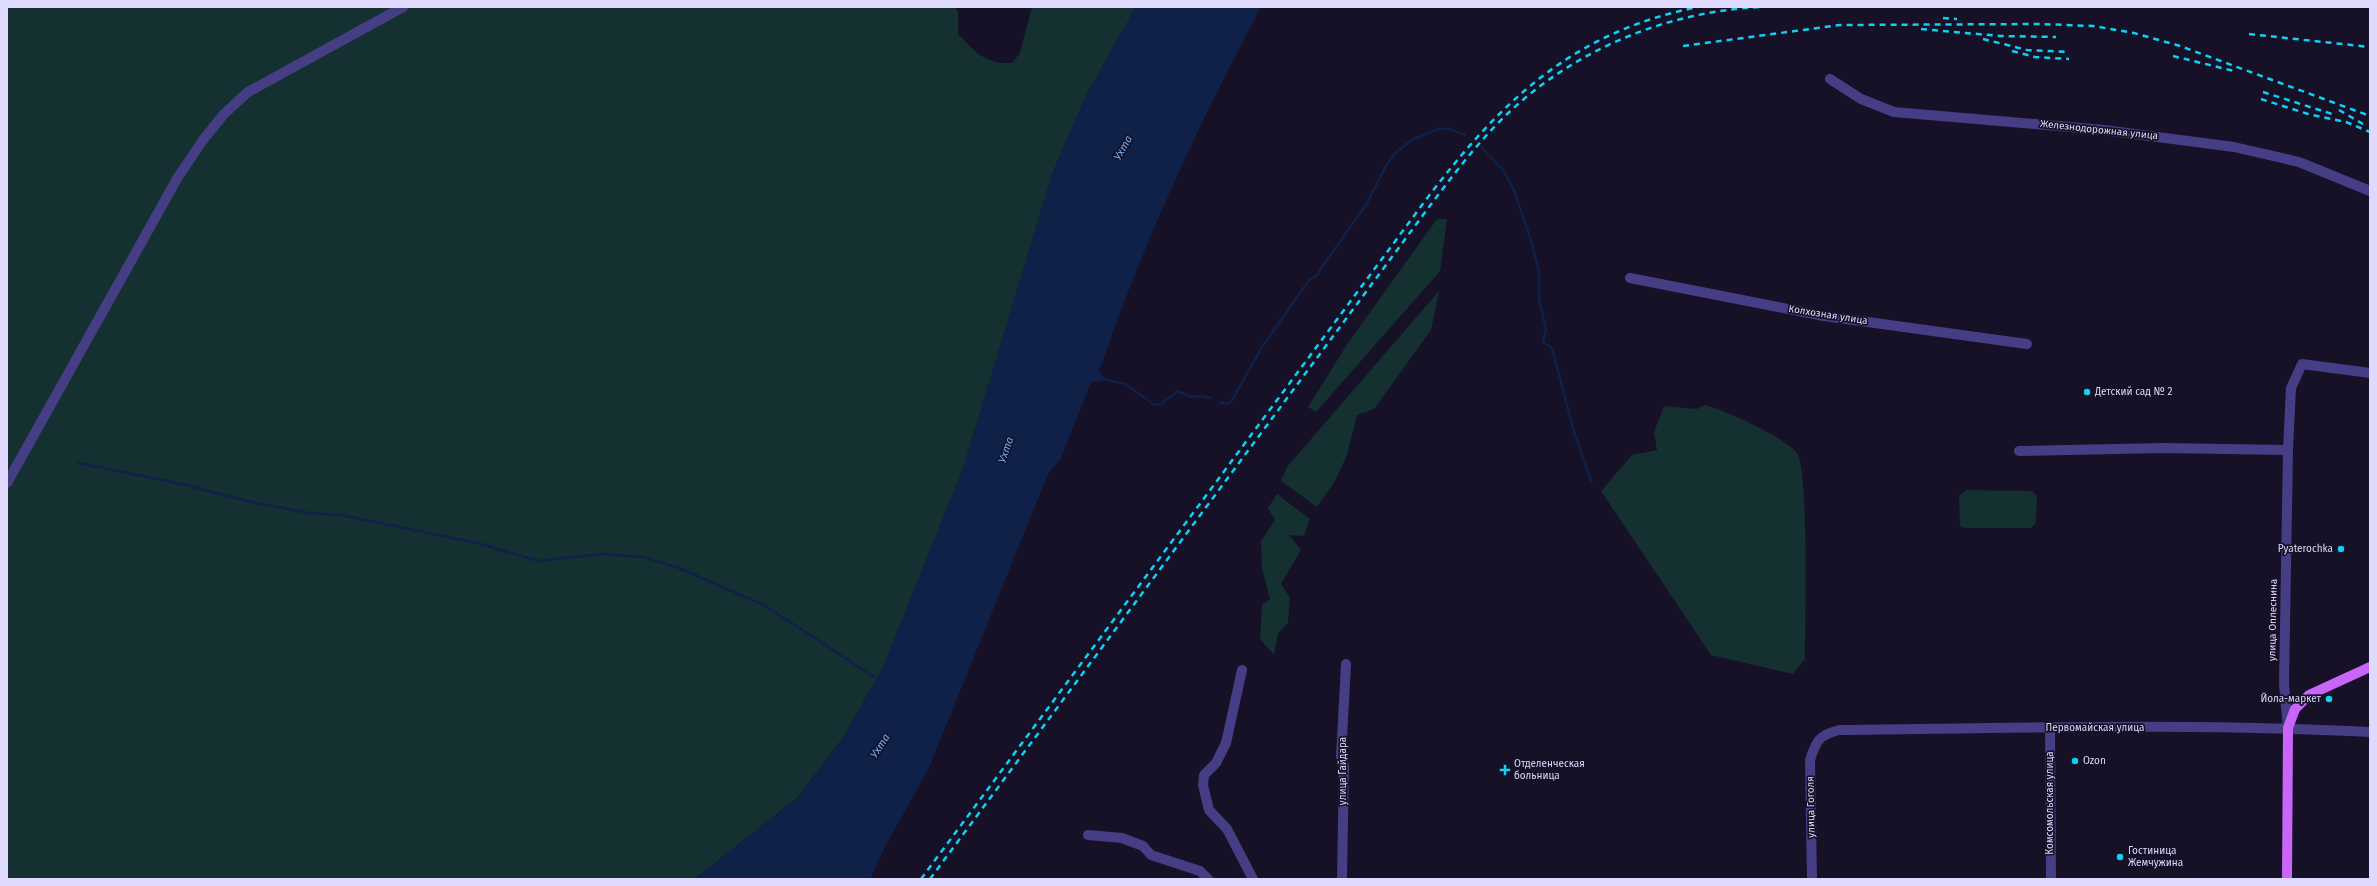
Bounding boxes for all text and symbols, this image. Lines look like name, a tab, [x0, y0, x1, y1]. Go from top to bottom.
street label: Железнодорожная улица	[2039, 118, 2159, 142]
water label: Ухта	[1111, 133, 1135, 163]
street label: Колхозная улица	[1788, 303, 1868, 327]
place label: Детский сад № 2	[2094, 386, 2172, 398]
marker: Детский сад № 2	[2082, 387, 2092, 397]
water label: Ухта	[996, 435, 1016, 465]
place label: Pyaterochka	[2278, 543, 2333, 555]
marker: Pyaterochka	[2336, 544, 2346, 554]
street label: улица Оплеснина	[2266, 579, 2280, 661]
place label: Йола-маркет	[2260, 692, 2321, 705]
marker: Йола-маркет	[2324, 694, 2334, 704]
street label: Первомайская улица	[2045, 722, 2145, 734]
water label: Ухта	[867, 731, 893, 761]
street label: улица Гайдара	[1337, 737, 1349, 805]
street label: Комсомольская улица	[2044, 751, 2056, 855]
place label: Ozon	[2083, 755, 2106, 767]
marker: Ozon	[2070, 756, 2080, 766]
place label: Отделенческая больница	[1514, 758, 1585, 782]
marker: Отделенческая больница	[1499, 764, 1511, 776]
street label: улица Гоголя	[1804, 776, 1818, 838]
place label: Гостиница Жемчужина	[2128, 845, 2183, 869]
marker: Гостиница Жемчужина	[2115, 852, 2125, 862]

